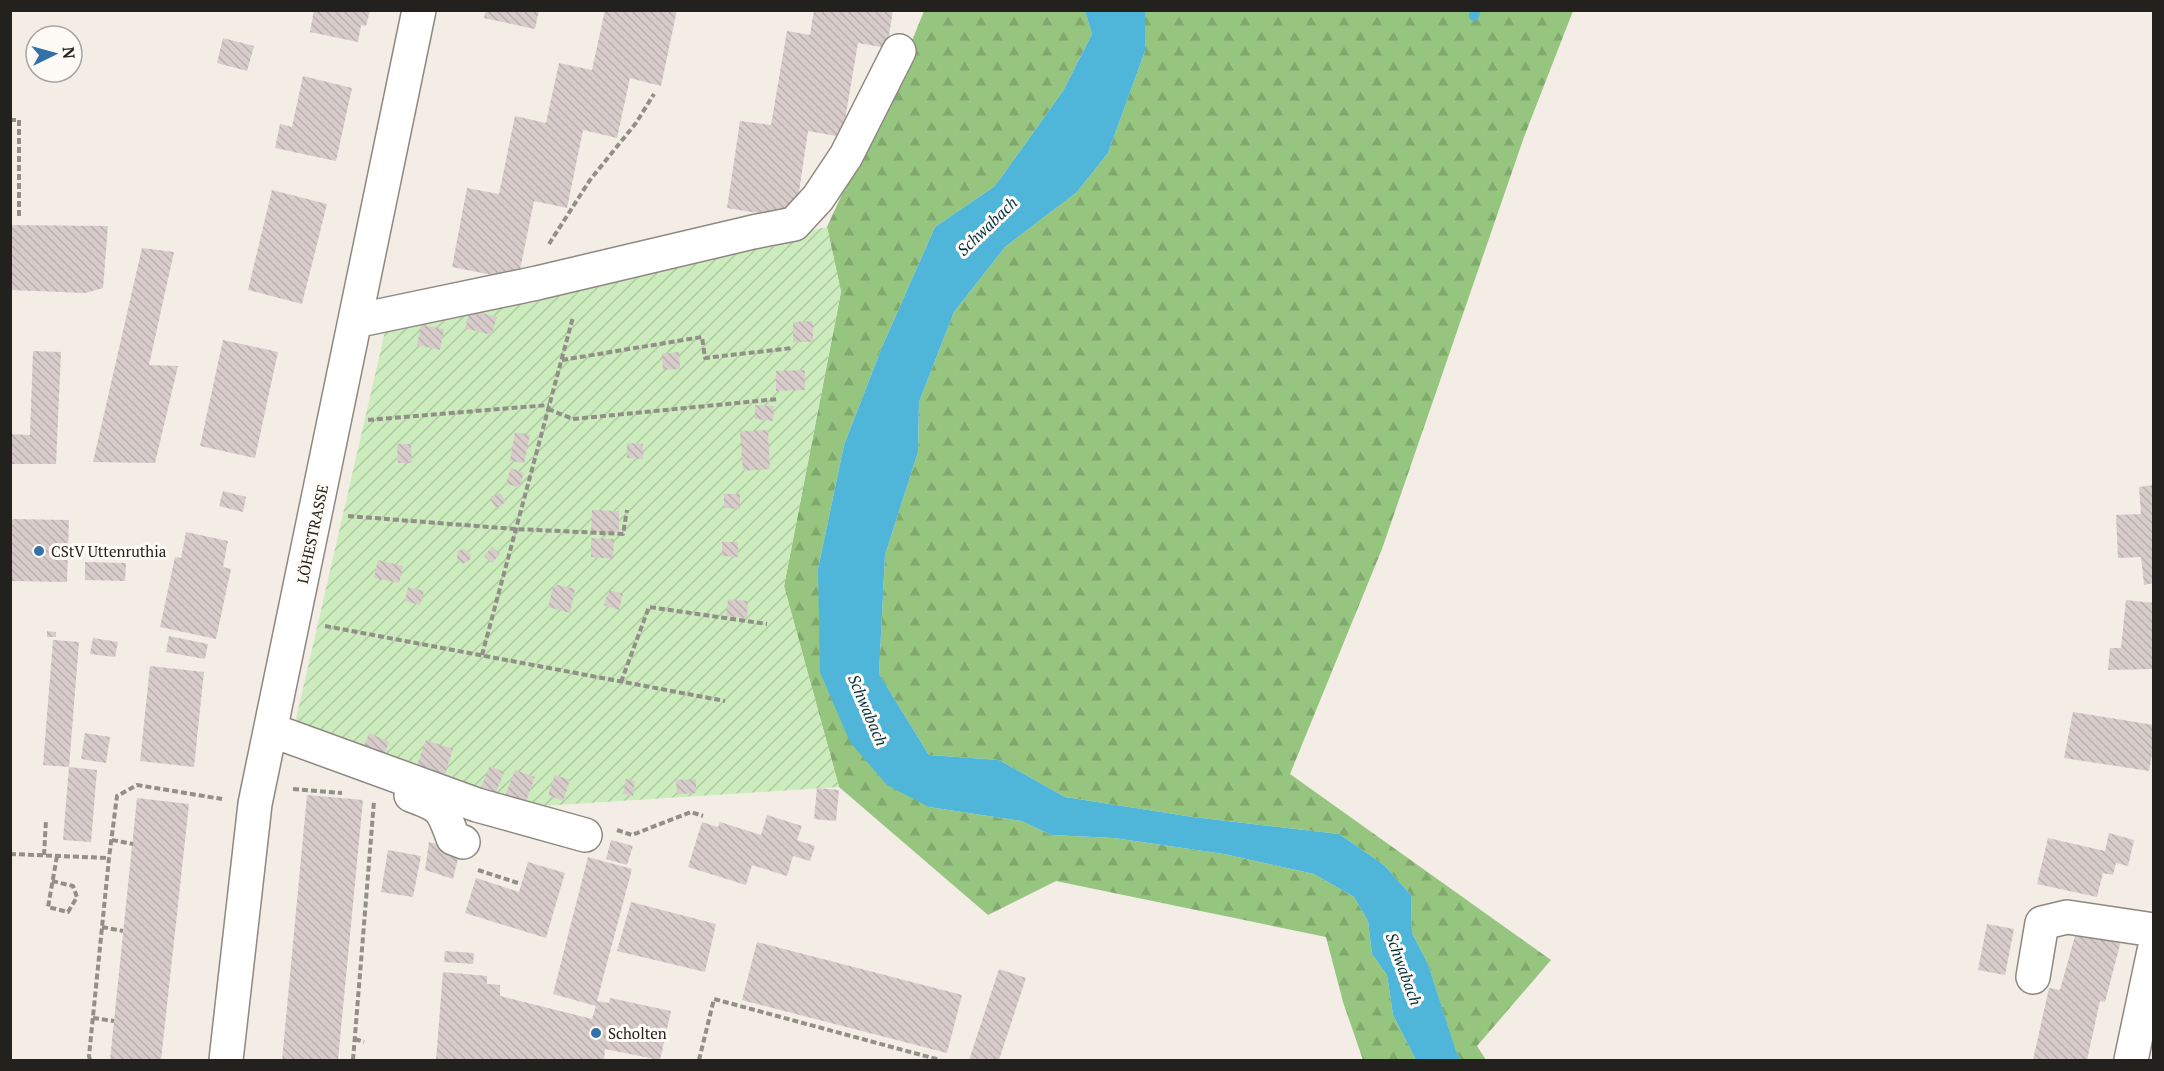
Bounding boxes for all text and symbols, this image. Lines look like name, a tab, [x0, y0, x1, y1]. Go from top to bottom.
north arrow	[24, 24, 84, 84]
text: N	[57, 46, 80, 60]
water label: Schwabach	[952, 192, 1022, 260]
street label: LÖHESTRASSE	[292, 483, 332, 585]
place label: CStV Uttenruthia	[51, 541, 167, 561]
marker: CStV Uttenruthia	[32, 544, 46, 558]
water label: Schwabach	[843, 671, 893, 749]
water label: Schwabach	[1381, 930, 1427, 1008]
place label: Scholten	[608, 1023, 667, 1043]
marker: Scholten	[589, 1026, 603, 1040]

